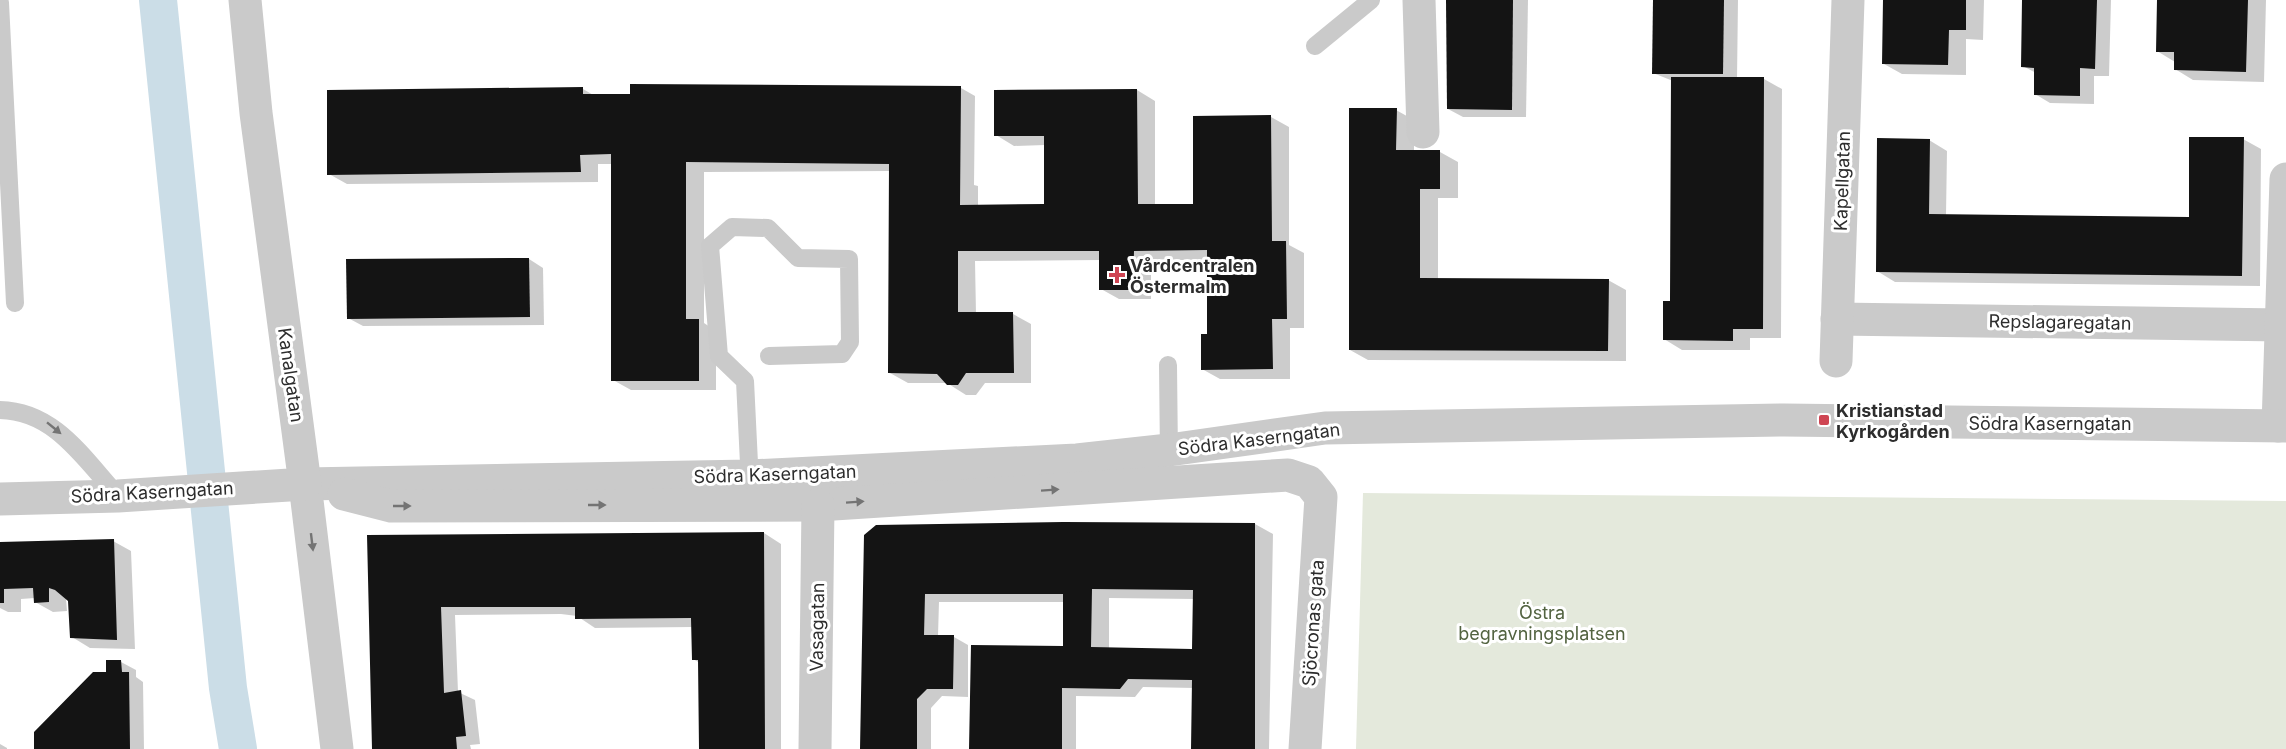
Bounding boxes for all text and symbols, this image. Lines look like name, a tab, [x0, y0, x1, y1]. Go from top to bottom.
street label: Kapellgatan	[1830, 131, 1854, 231]
place label: Vårdcentralen Östermalm	[1130, 255, 1255, 297]
marker: Vårdcentralen Östermalm	[1108, 266, 1126, 284]
street label: Repslagaregatan	[1988, 310, 2132, 334]
street label: Kanalgatan	[274, 326, 308, 424]
place label: Kristianstad Kyrkogården	[1836, 400, 1950, 442]
marker: Kristianstad Kyrkogården	[1817, 413, 1831, 427]
street label: Södra Kaserngatan	[1968, 413, 2132, 434]
street label: Södra Kaserngatan	[1177, 419, 1341, 459]
one-way arrow	[46, 422, 62, 435]
street label: Södra Kaserngatan	[693, 461, 857, 487]
street label: Södra Kaserngatan	[70, 477, 234, 507]
one-way arrow	[1040, 485, 1059, 495]
one-way arrow	[846, 498, 865, 507]
one-way arrow	[588, 500, 607, 510]
one-way arrow	[393, 501, 412, 511]
one-way arrow	[307, 532, 316, 551]
street label: Sjöcronas gata	[1298, 559, 1328, 687]
street label: Vasagatan	[806, 582, 828, 672]
park label: Östra begravningsplatsen	[1458, 601, 1626, 644]

